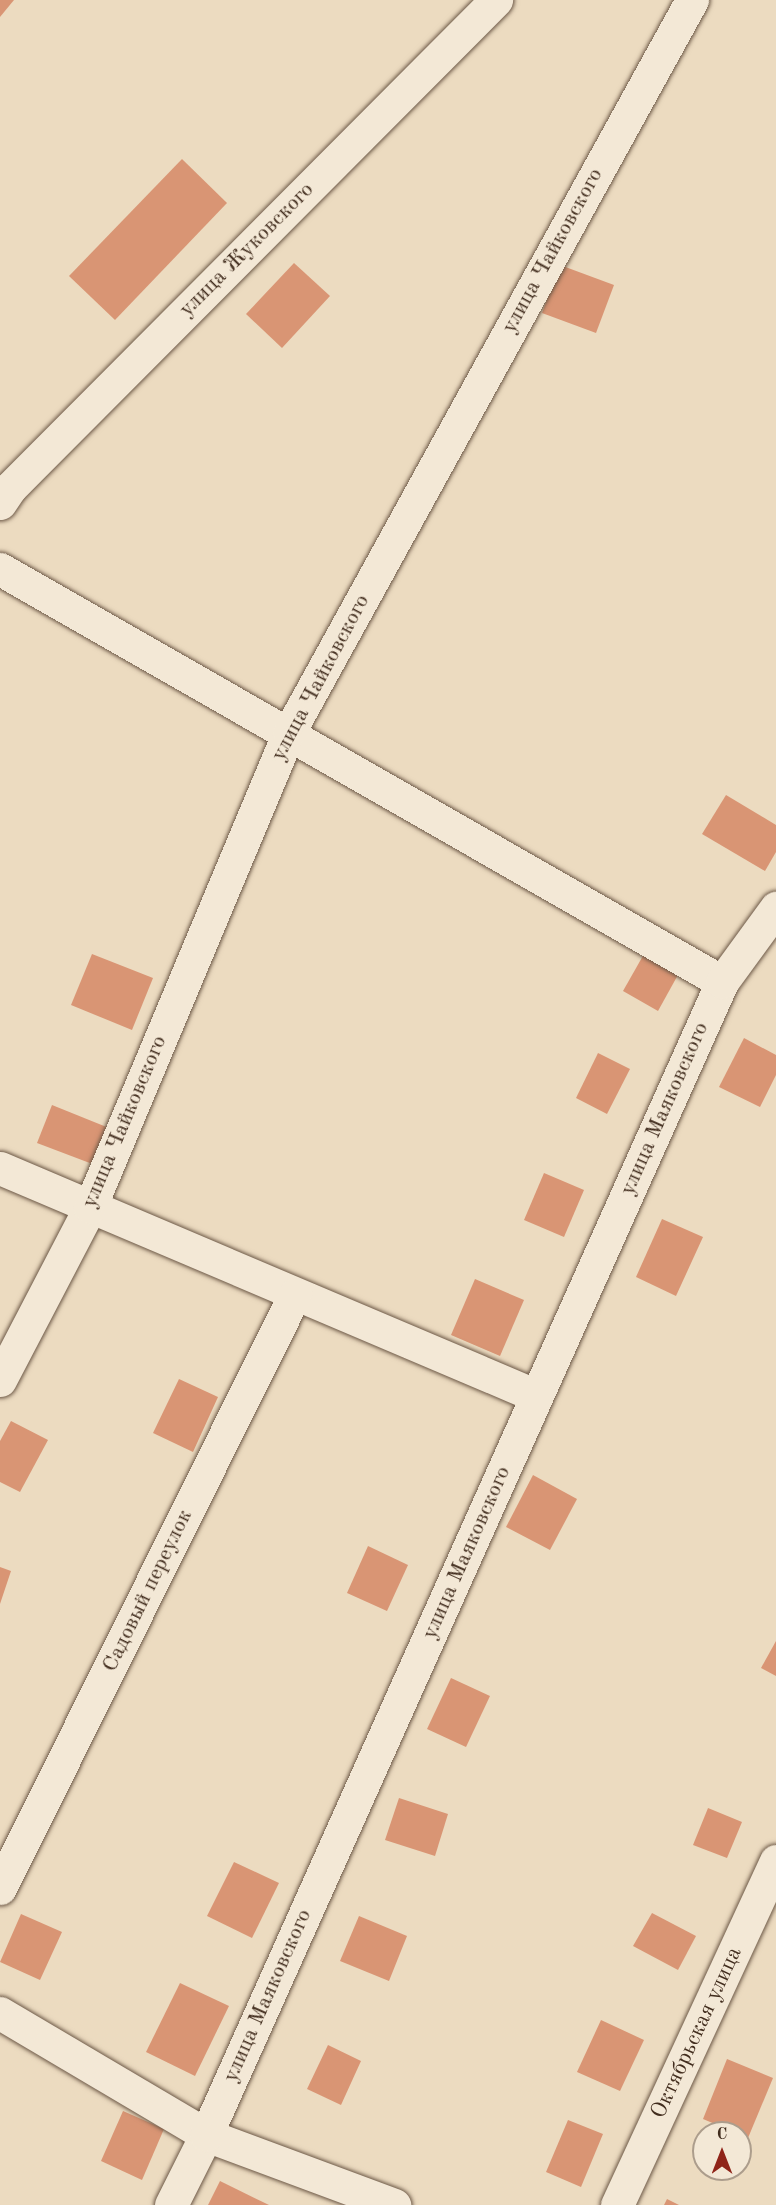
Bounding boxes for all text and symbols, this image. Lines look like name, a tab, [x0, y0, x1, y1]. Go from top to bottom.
street label: улица Чайковского	[497, 164, 609, 338]
street label: улица Жуковского	[174, 177, 320, 323]
street label: улица Чайковского	[266, 590, 376, 766]
street label: улица Маяковского	[615, 1018, 715, 1200]
street label: улица Чайковского	[77, 1032, 173, 1212]
street label: улица Маяковского	[417, 1462, 517, 1644]
street label: Садовый переулок	[97, 1505, 199, 1677]
street label: улица Маяковского	[218, 1905, 318, 2087]
street label: Октябрьская улица	[646, 1943, 748, 2123]
north arrow	[692, 2121, 752, 2181]
text: С	[717, 2127, 727, 2143]

